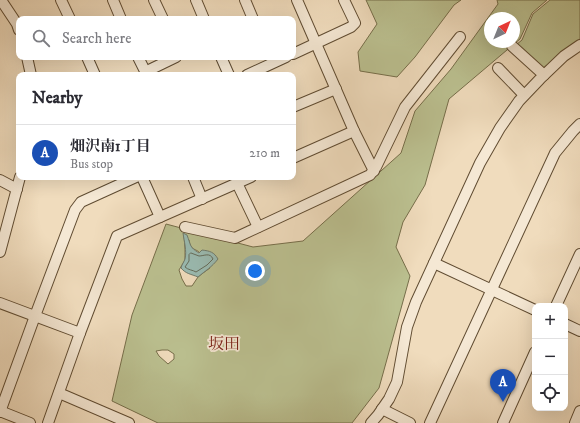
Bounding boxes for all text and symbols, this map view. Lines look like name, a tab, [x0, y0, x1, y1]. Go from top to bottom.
north arrow	[484, 12, 520, 48]
search box	[16, 16, 296, 60]
icon: search	[30, 27, 52, 49]
text: Search here	[62, 29, 131, 48]
text: Nearby	[32, 87, 82, 109]
text: 畑沢南1丁目	[70, 137, 151, 156]
text: A	[41, 145, 49, 161]
text: 210 m	[249, 145, 280, 161]
text: Bus stop	[70, 156, 113, 172]
your location	[245, 261, 265, 281]
map controls	[532, 303, 568, 411]
button: +	[532, 303, 568, 339]
district label: 坂田	[208, 334, 240, 354]
button: −	[532, 339, 568, 375]
pin: A	[490, 369, 516, 402]
button: locate	[532, 375, 568, 411]

